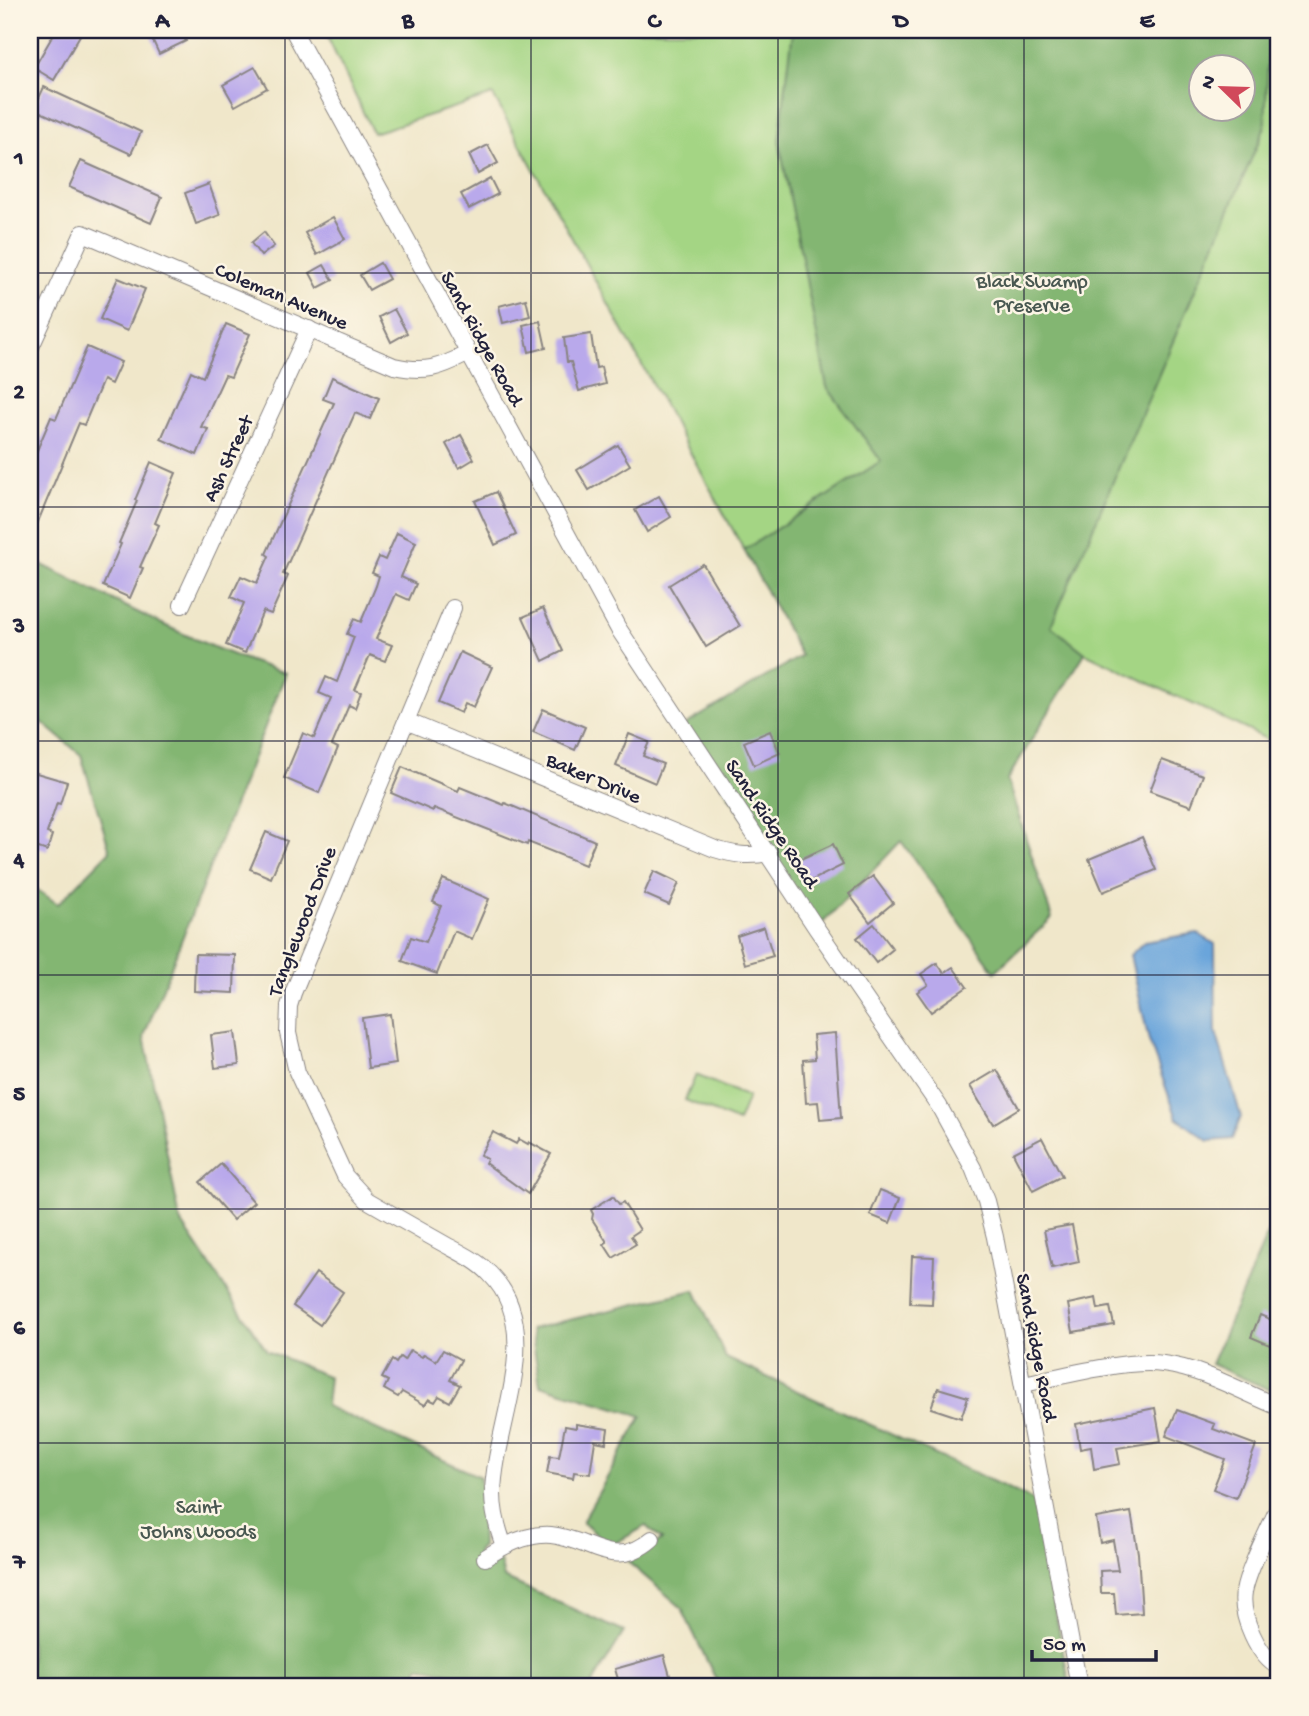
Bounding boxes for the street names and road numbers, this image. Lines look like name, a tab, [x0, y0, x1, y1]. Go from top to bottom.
street label: Coleman Avenue	[210, 259, 352, 338]
street label: Sand Ridge Road	[433, 268, 528, 413]
street label: Ash Street	[199, 410, 262, 507]
street label: Baker Drive	[540, 749, 645, 812]
street label: Sand Ridge Road	[718, 756, 823, 896]
street label: Tanglewood Drive	[264, 843, 345, 1002]
street label: Sand Ridge Road	[1008, 1272, 1061, 1425]

